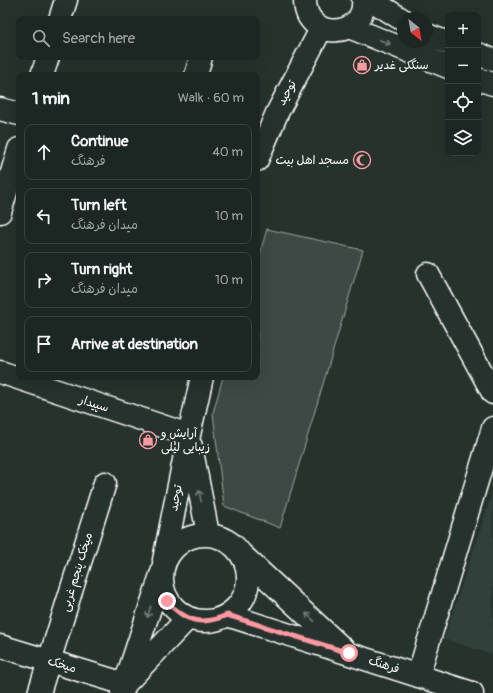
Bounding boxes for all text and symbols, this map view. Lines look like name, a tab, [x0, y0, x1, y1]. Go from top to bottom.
north arrow	[397, 12, 433, 48]
map controls	[445, 12, 481, 156]
button: +	[445, 12, 481, 48]
search box	[16, 16, 260, 60]
icon: search	[30, 27, 52, 49]
text: Search here	[62, 29, 135, 48]
one-way arrow	[378, 39, 390, 46]
button: −	[445, 48, 481, 84]
shop icon: سنگکی غدیر	[352, 55, 372, 75]
place label: سنگکی غدیر	[374, 58, 429, 73]
street label: توحید	[274, 77, 300, 108]
button: locate	[445, 84, 481, 120]
text: 1 min	[32, 88, 70, 109]
text: Walk · 60 m	[178, 90, 244, 106]
button: layers	[445, 120, 481, 156]
text: Continue	[71, 132, 129, 151]
icon: ahead	[33, 141, 55, 163]
text: 40 m	[212, 144, 243, 160]
mosque icon: مسجد اهل بیت	[352, 150, 372, 170]
text: فرهنگ	[71, 153, 106, 169]
place label: مسجد اهل بیت	[275, 153, 349, 168]
text: Turn left	[71, 196, 127, 215]
icon: left	[33, 205, 55, 227]
text: 10 m	[215, 208, 243, 224]
text: میدان فرهنگ	[71, 217, 138, 233]
text: Turn right	[71, 260, 132, 279]
icon: right	[33, 269, 55, 291]
text: 10 m	[215, 272, 243, 288]
text: میدان فرهنگ	[71, 281, 138, 297]
icon: arrive	[33, 333, 55, 355]
text: Arrive at destination	[71, 335, 198, 354]
street label: سپیدار	[76, 392, 111, 416]
place label: آرایش و زیبایی لیلی	[160, 426, 210, 455]
shop icon: آرایش و زیبایی لیلی	[138, 430, 158, 450]
street label: توحید	[166, 483, 186, 512]
one-way arrow	[196, 490, 204, 503]
street label: میخک پنجم غربی	[58, 531, 97, 614]
route end	[158, 592, 176, 610]
one-way arrow	[144, 605, 152, 617]
one-way arrow	[305, 613, 315, 622]
route start	[340, 644, 358, 662]
street label: فرهنگ	[367, 653, 401, 677]
street label: میخک	[46, 654, 78, 676]

